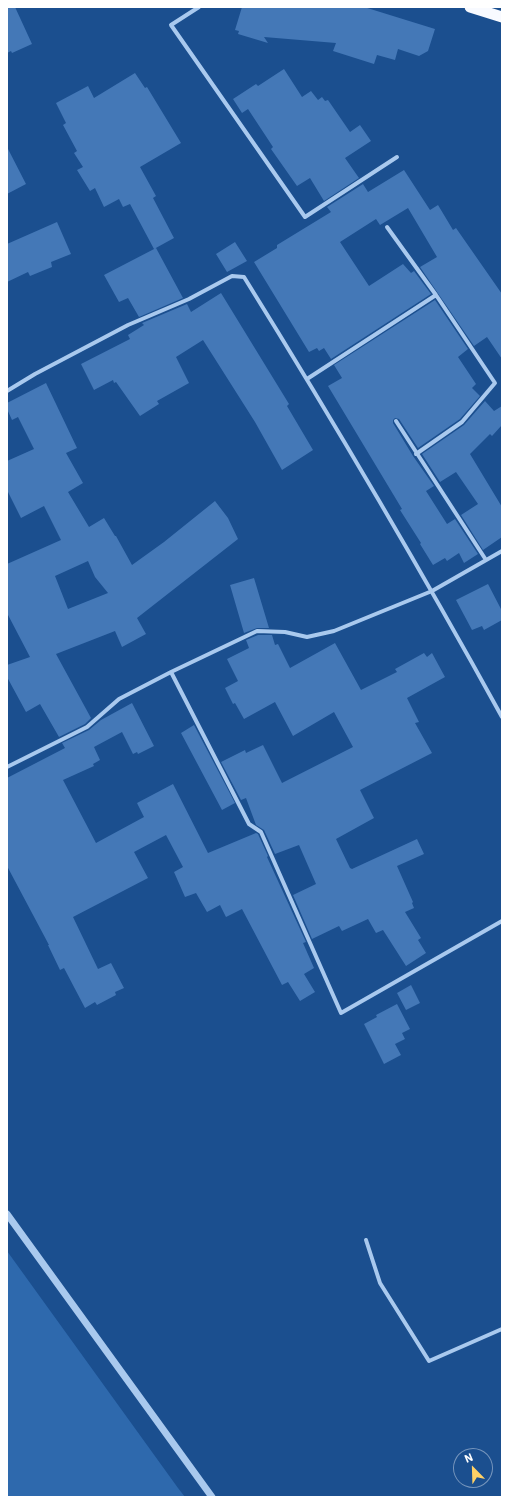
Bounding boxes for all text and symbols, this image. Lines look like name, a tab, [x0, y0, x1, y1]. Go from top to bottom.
north arrow	[453, 1448, 493, 1488]
text: N	[462, 1450, 475, 1466]

